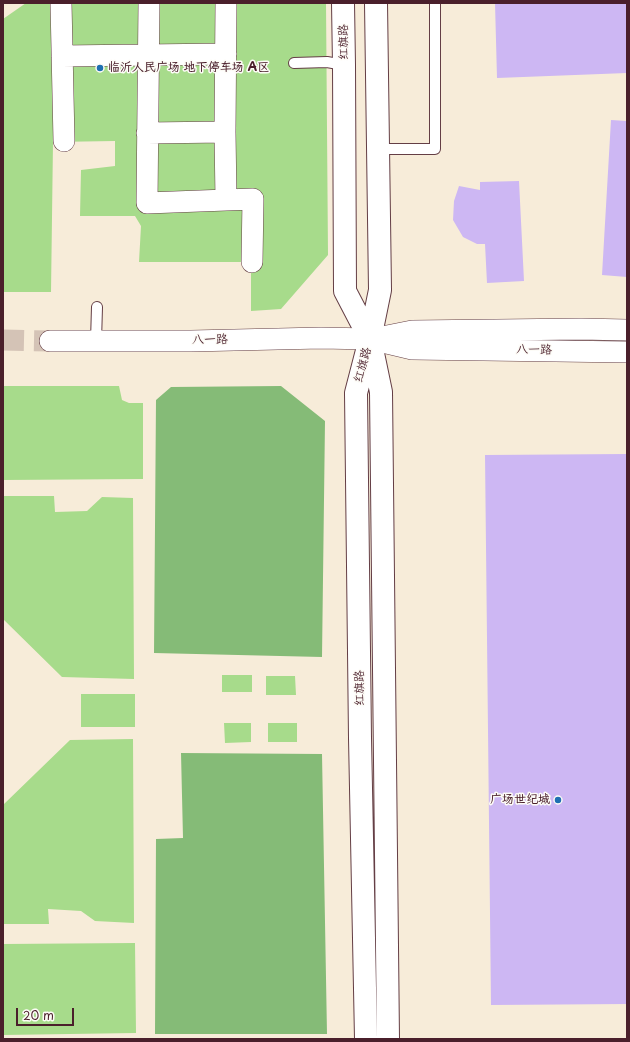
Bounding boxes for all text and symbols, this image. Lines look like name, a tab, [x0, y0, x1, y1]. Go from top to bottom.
street label: 红旗路	[336, 24, 352, 60]
place label: 临沂人民广场 地下停车场 A区	[108, 61, 269, 75]
marker: 临沂人民广场 地下停车场 A区	[95, 63, 105, 73]
street label: 八一路	[192, 332, 228, 348]
street label: 八一路	[516, 342, 552, 358]
street label: 红旗路	[351, 346, 375, 384]
street label: 红旗路	[352, 670, 368, 706]
place label: 广场世纪城	[490, 793, 550, 807]
marker: 广场世纪城	[553, 795, 563, 805]
scale bar	[18, 1000, 76, 1026]
text: 20 m	[23, 1006, 54, 1024]

